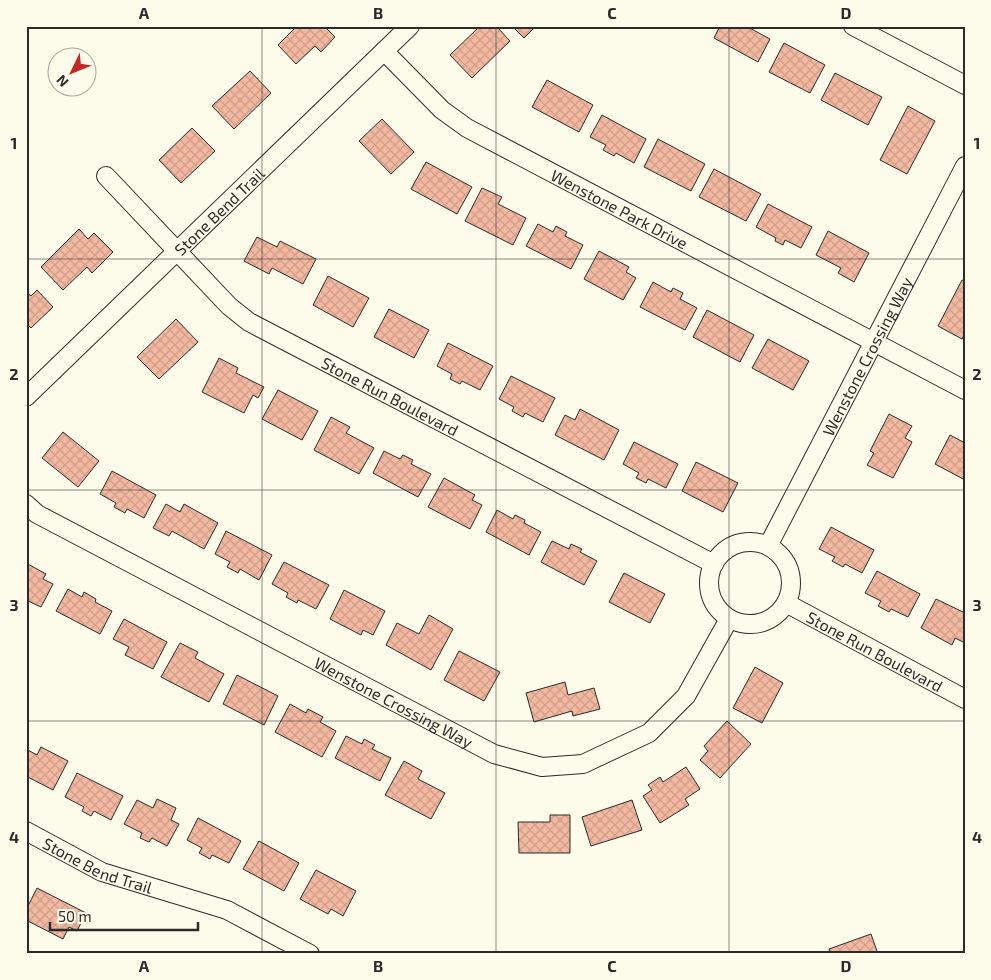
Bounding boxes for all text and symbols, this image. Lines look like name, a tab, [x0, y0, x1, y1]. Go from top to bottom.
text: A	[139, 3, 150, 22]
text: B	[373, 3, 383, 22]
text: C	[607, 3, 617, 22]
text: D	[841, 3, 852, 22]
north arrow	[48, 48, 98, 98]
text: N	[52, 72, 72, 91]
text: 1	[11, 133, 17, 152]
text: 1	[974, 133, 980, 152]
street label: Stone Bend Trail	[170, 163, 268, 258]
street label: Wenstone Park Drive	[548, 165, 691, 252]
street label: Wenstone Crossing Way	[818, 273, 916, 439]
street label: Stone Run Boulevard	[319, 352, 462, 439]
text: 2	[9, 364, 19, 383]
text: 2	[972, 364, 982, 383]
text: 3	[9, 595, 19, 614]
text: 3	[972, 595, 982, 614]
street label: Stone Run Boulevard	[804, 607, 946, 695]
street label: Wenstone Crossing Way	[312, 652, 477, 751]
text: 4	[9, 827, 19, 846]
text: 4	[972, 827, 982, 846]
street label: Stone Bend Trail	[40, 833, 155, 896]
scale bar	[50, 900, 198, 932]
text: 50 m	[58, 907, 92, 925]
text: A	[139, 956, 150, 975]
text: B	[373, 956, 383, 975]
text: C	[607, 956, 617, 975]
text: D	[841, 956, 852, 975]

